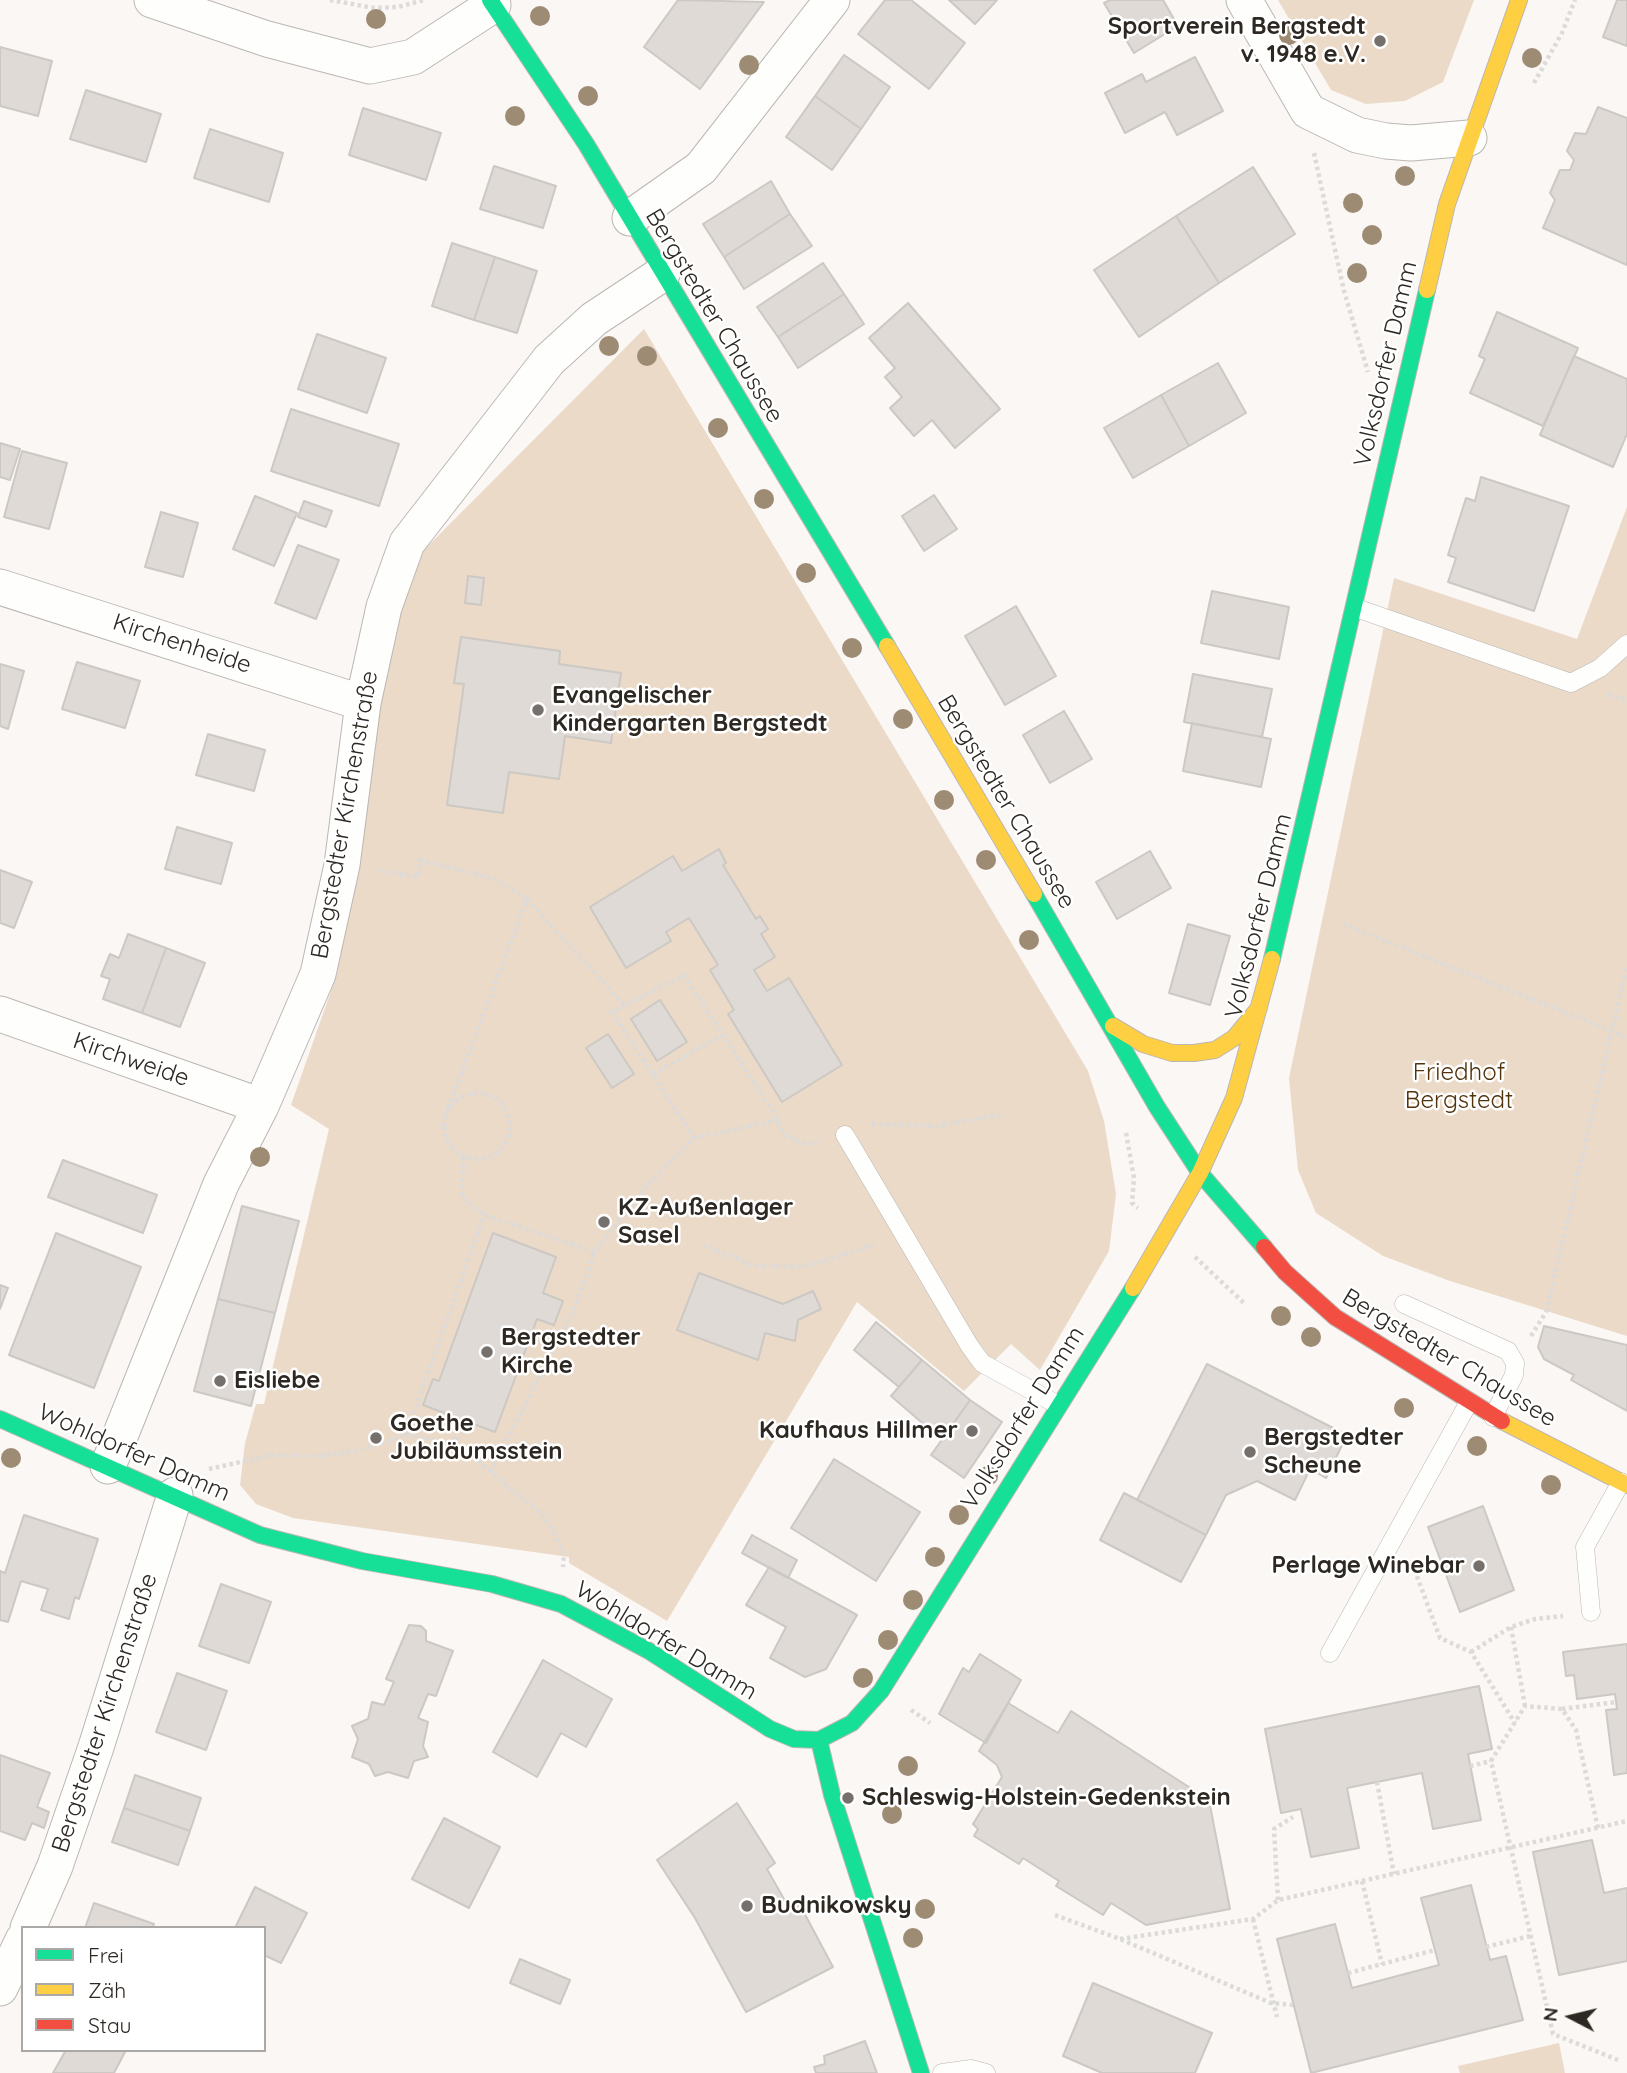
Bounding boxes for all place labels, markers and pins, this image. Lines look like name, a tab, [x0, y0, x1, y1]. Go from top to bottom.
place label: Sportverein Bergstedt v. 1948 e.V.	[1108, 13, 1366, 69]
marker: Sportverein Bergstedt v. 1948 e.V.	[1372, 33, 1388, 49]
place label: Evangelischer Kindergarten Bergstedt	[552, 682, 828, 738]
marker: Evangelischer Kindergarten Bergstedt	[530, 702, 546, 718]
place label: KZ-Außenlager Sasel	[618, 1194, 793, 1250]
marker: KZ-Außenlager Sasel	[596, 1214, 612, 1230]
place label: Bergstedter Kirche	[501, 1324, 641, 1380]
marker: Bergstedter Kirche	[479, 1344, 495, 1360]
place label: Eisliebe	[234, 1367, 320, 1395]
marker: Eisliebe	[212, 1373, 228, 1389]
place label: Goethe Jubiläumsstein	[390, 1410, 563, 1466]
place label: Kaufhaus Hillmer	[759, 1417, 958, 1445]
marker: Kaufhaus Hillmer	[964, 1423, 980, 1439]
place label: Bergstedter Scheune	[1264, 1424, 1404, 1480]
marker: Goethe Jubiläumsstein	[368, 1430, 384, 1446]
marker: Bergstedter Scheune	[1242, 1444, 1258, 1460]
place label: Perlage Winebar	[1272, 1552, 1465, 1580]
marker: Perlage Winebar	[1471, 1558, 1487, 1574]
place label: Schleswig-Holstein-Gedenkstein	[862, 1784, 1231, 1812]
marker: Schleswig-Holstein-Gedenkstein	[840, 1790, 856, 1806]
place label: Budnikowsky	[761, 1892, 912, 1920]
marker: Budnikowsky	[739, 1898, 755, 1914]

